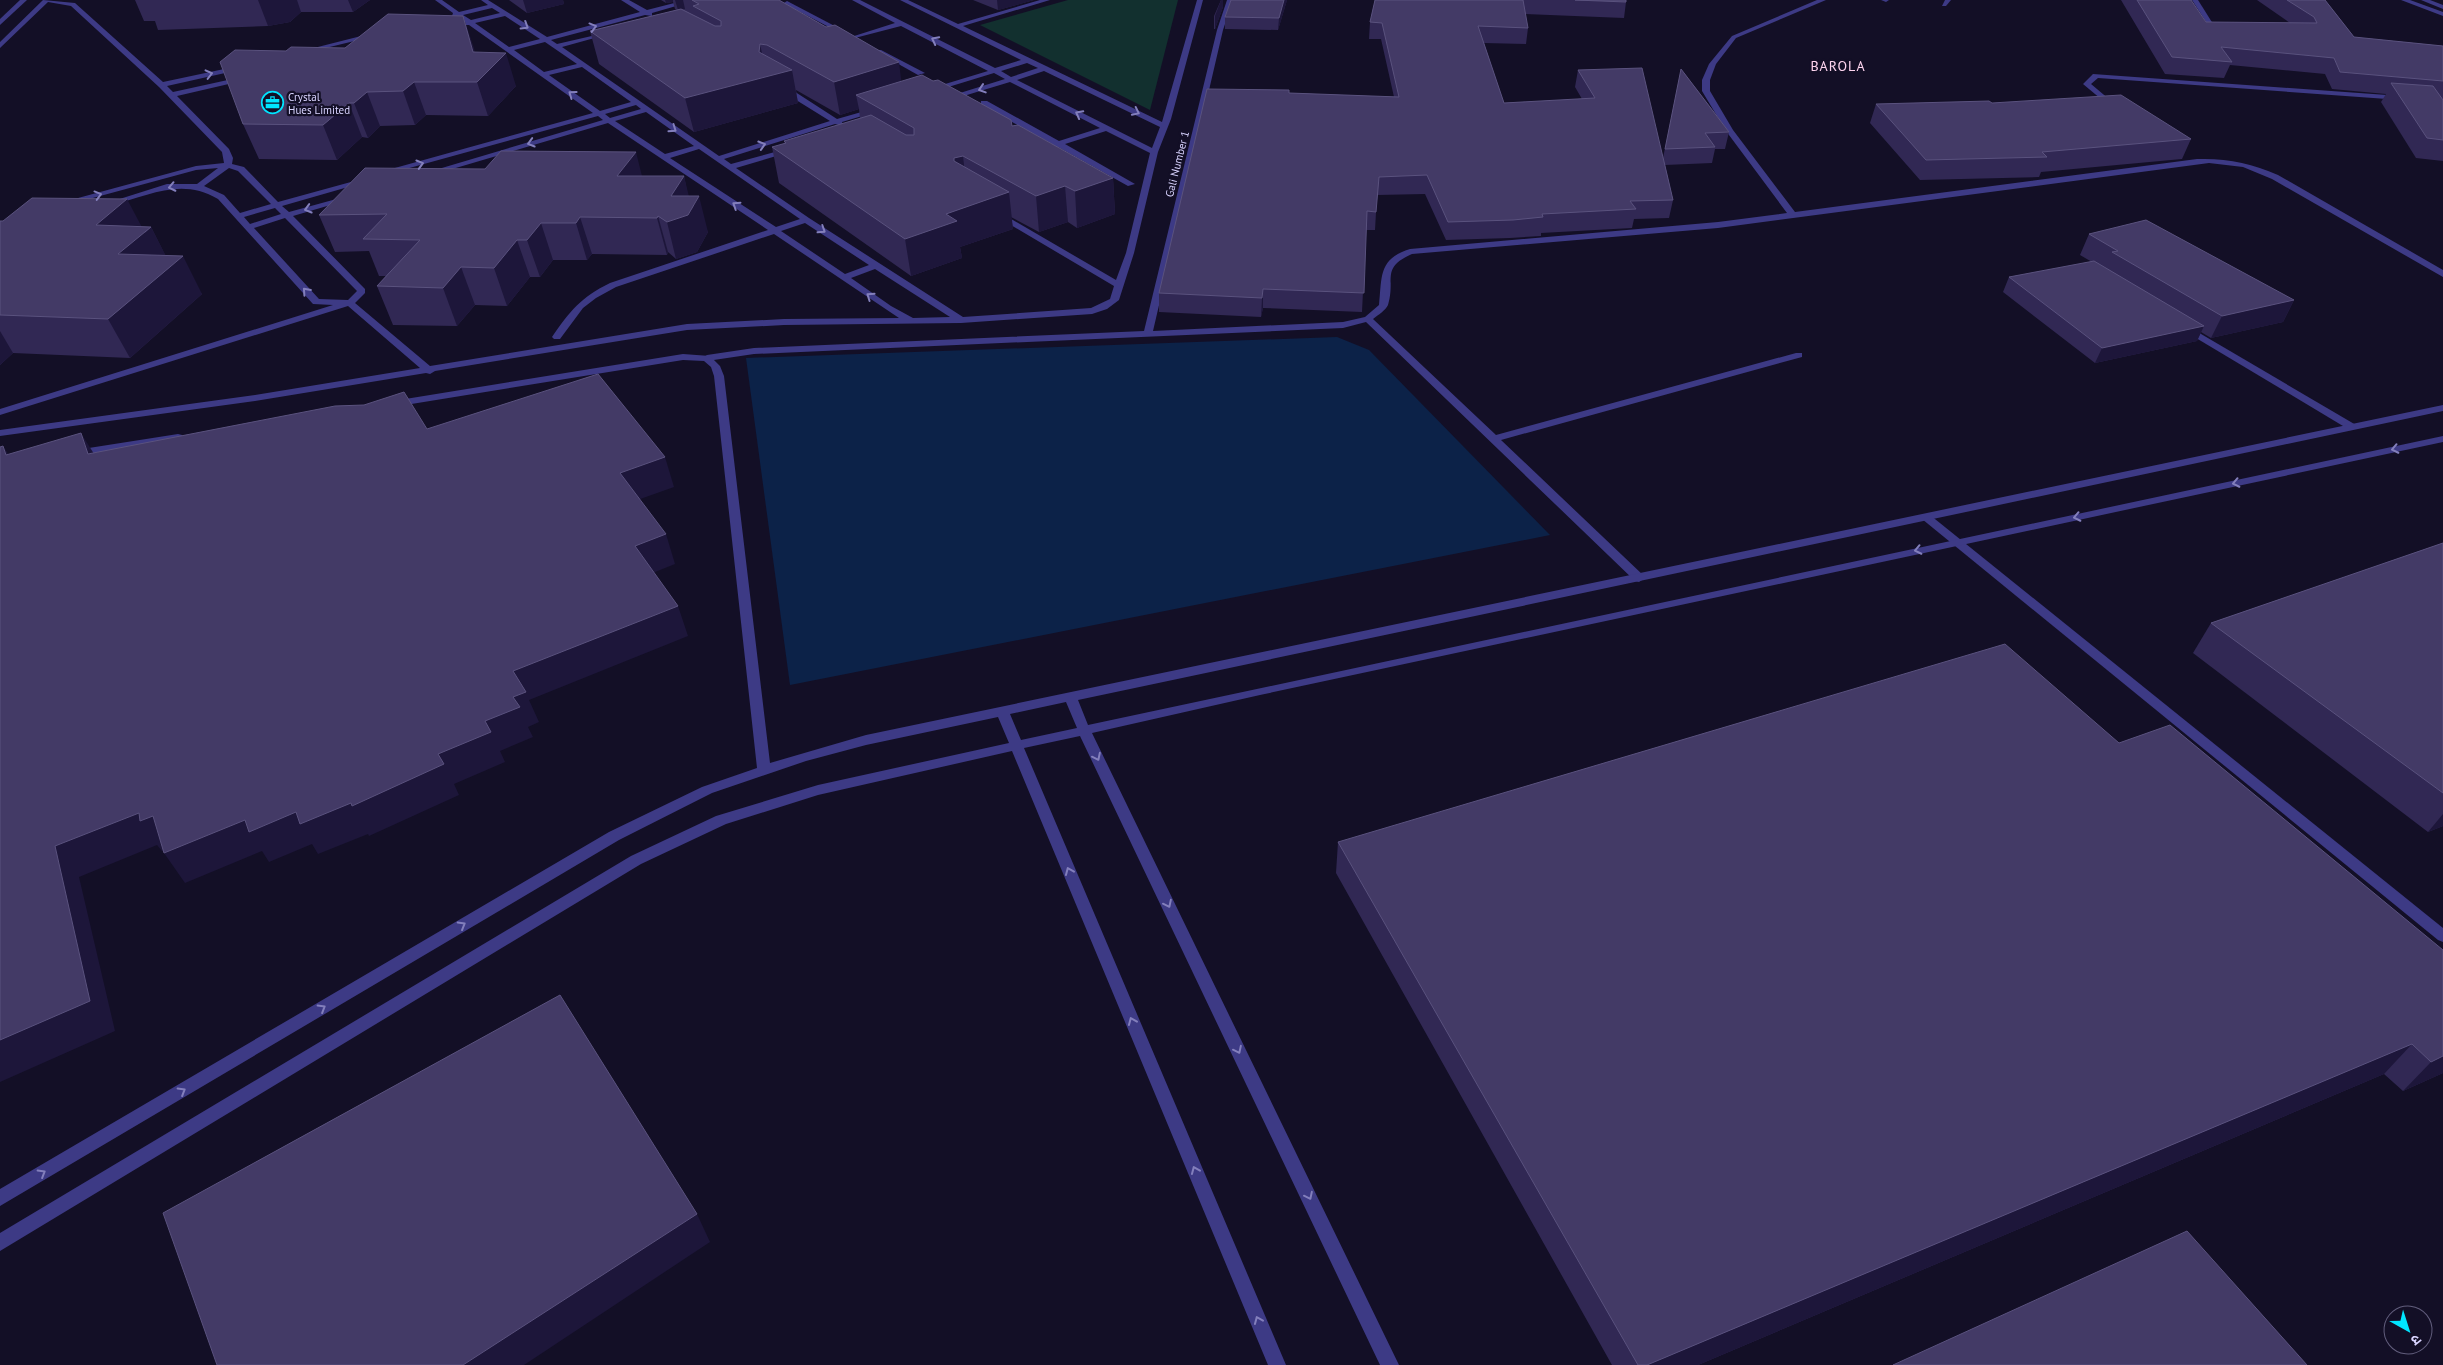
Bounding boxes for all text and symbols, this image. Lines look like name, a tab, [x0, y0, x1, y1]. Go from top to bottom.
one-way arrow	[519, 20, 528, 30]
one-way arrow	[588, 22, 597, 33]
one-way arrow	[931, 36, 940, 46]
district label: BAROLA	[1810, 57, 1866, 75]
one-way arrow	[205, 69, 214, 80]
one-way arrow	[978, 83, 987, 93]
place label: Crystal Hues Limited	[288, 90, 350, 117]
office icon: Crystal Hues Limited	[260, 91, 284, 115]
one-way arrow	[568, 91, 578, 100]
one-way arrow	[1131, 106, 1140, 116]
one-way arrow	[1076, 110, 1085, 120]
one-way arrow	[667, 123, 676, 132]
street label: Gali Number 1	[1162, 129, 1192, 199]
one-way arrow	[528, 138, 536, 148]
one-way arrow	[758, 140, 766, 150]
one-way arrow	[415, 159, 423, 169]
one-way arrow	[167, 181, 176, 192]
one-way arrow	[93, 191, 101, 201]
one-way arrow	[732, 201, 741, 211]
one-way arrow	[304, 203, 313, 213]
one-way arrow	[816, 224, 825, 233]
one-way arrow	[303, 288, 312, 297]
one-way arrow	[867, 293, 876, 302]
one-way arrow	[2391, 444, 2400, 454]
one-way arrow	[2232, 477, 2241, 488]
one-way arrow	[2073, 511, 2082, 521]
one-way arrow	[1914, 544, 1923, 555]
one-way arrow	[1091, 752, 1101, 761]
one-way arrow	[1064, 867, 1075, 876]
one-way arrow	[1162, 899, 1172, 908]
one-way arrow	[456, 922, 465, 932]
one-way arrow	[316, 1004, 325, 1014]
one-way arrow	[1127, 1017, 1138, 1026]
one-way arrow	[1232, 1045, 1243, 1054]
one-way arrow	[177, 1087, 186, 1097]
one-way arrow	[1191, 1166, 1201, 1175]
one-way arrow	[37, 1170, 46, 1180]
one-way arrow	[1303, 1191, 1313, 1200]
north arrow	[2383, 1305, 2433, 1355]
one-way arrow	[1254, 1316, 1265, 1325]
text: उ	[2407, 1331, 2425, 1350]

